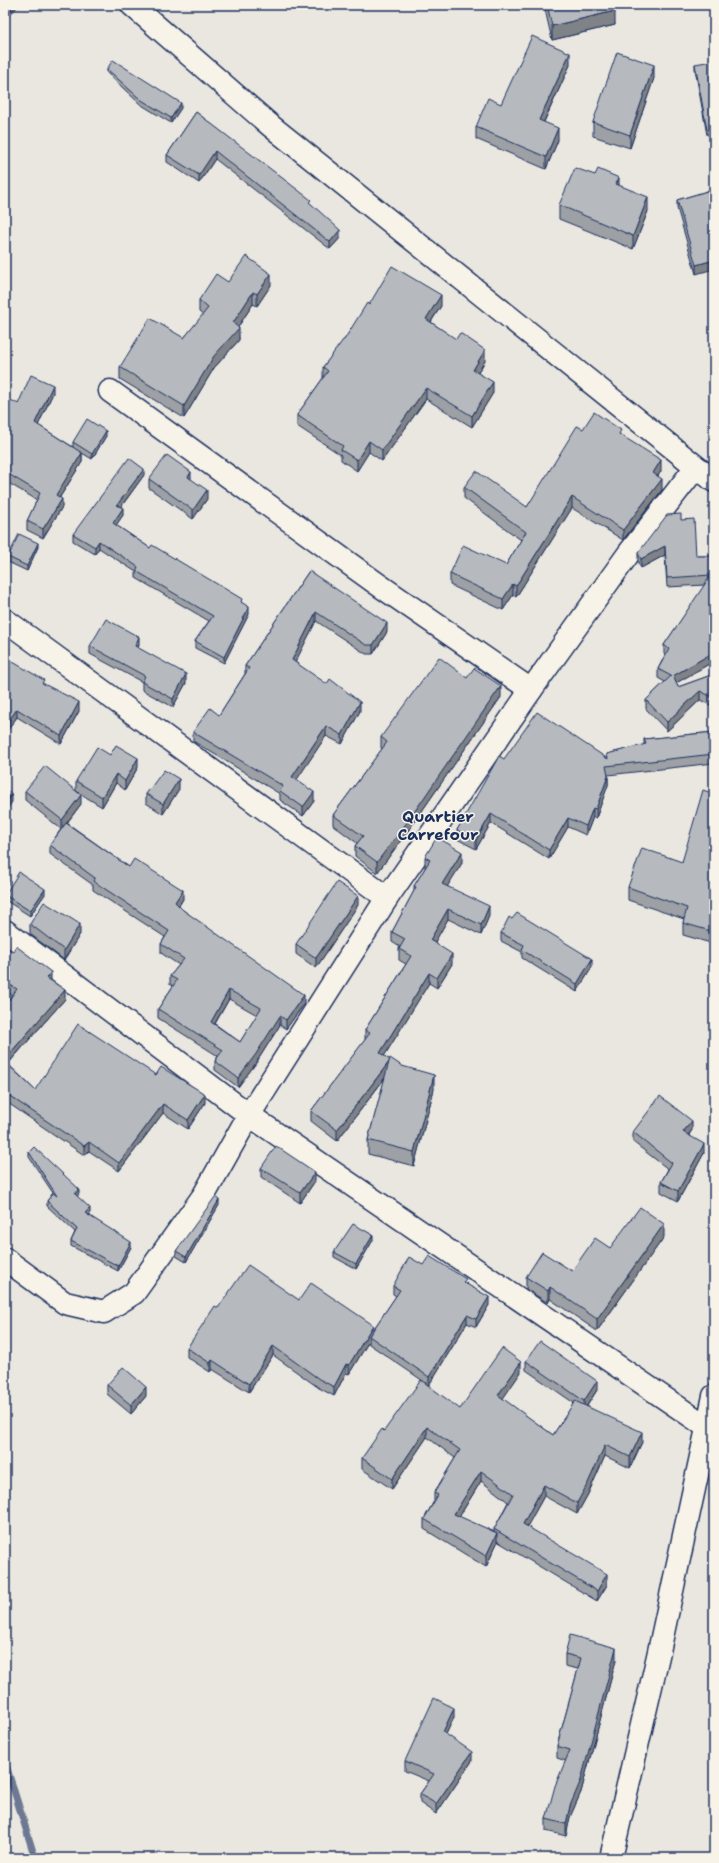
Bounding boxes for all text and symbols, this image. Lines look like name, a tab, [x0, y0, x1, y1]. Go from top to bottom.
district label: Quartier Carrefour	[397, 806, 479, 845]

